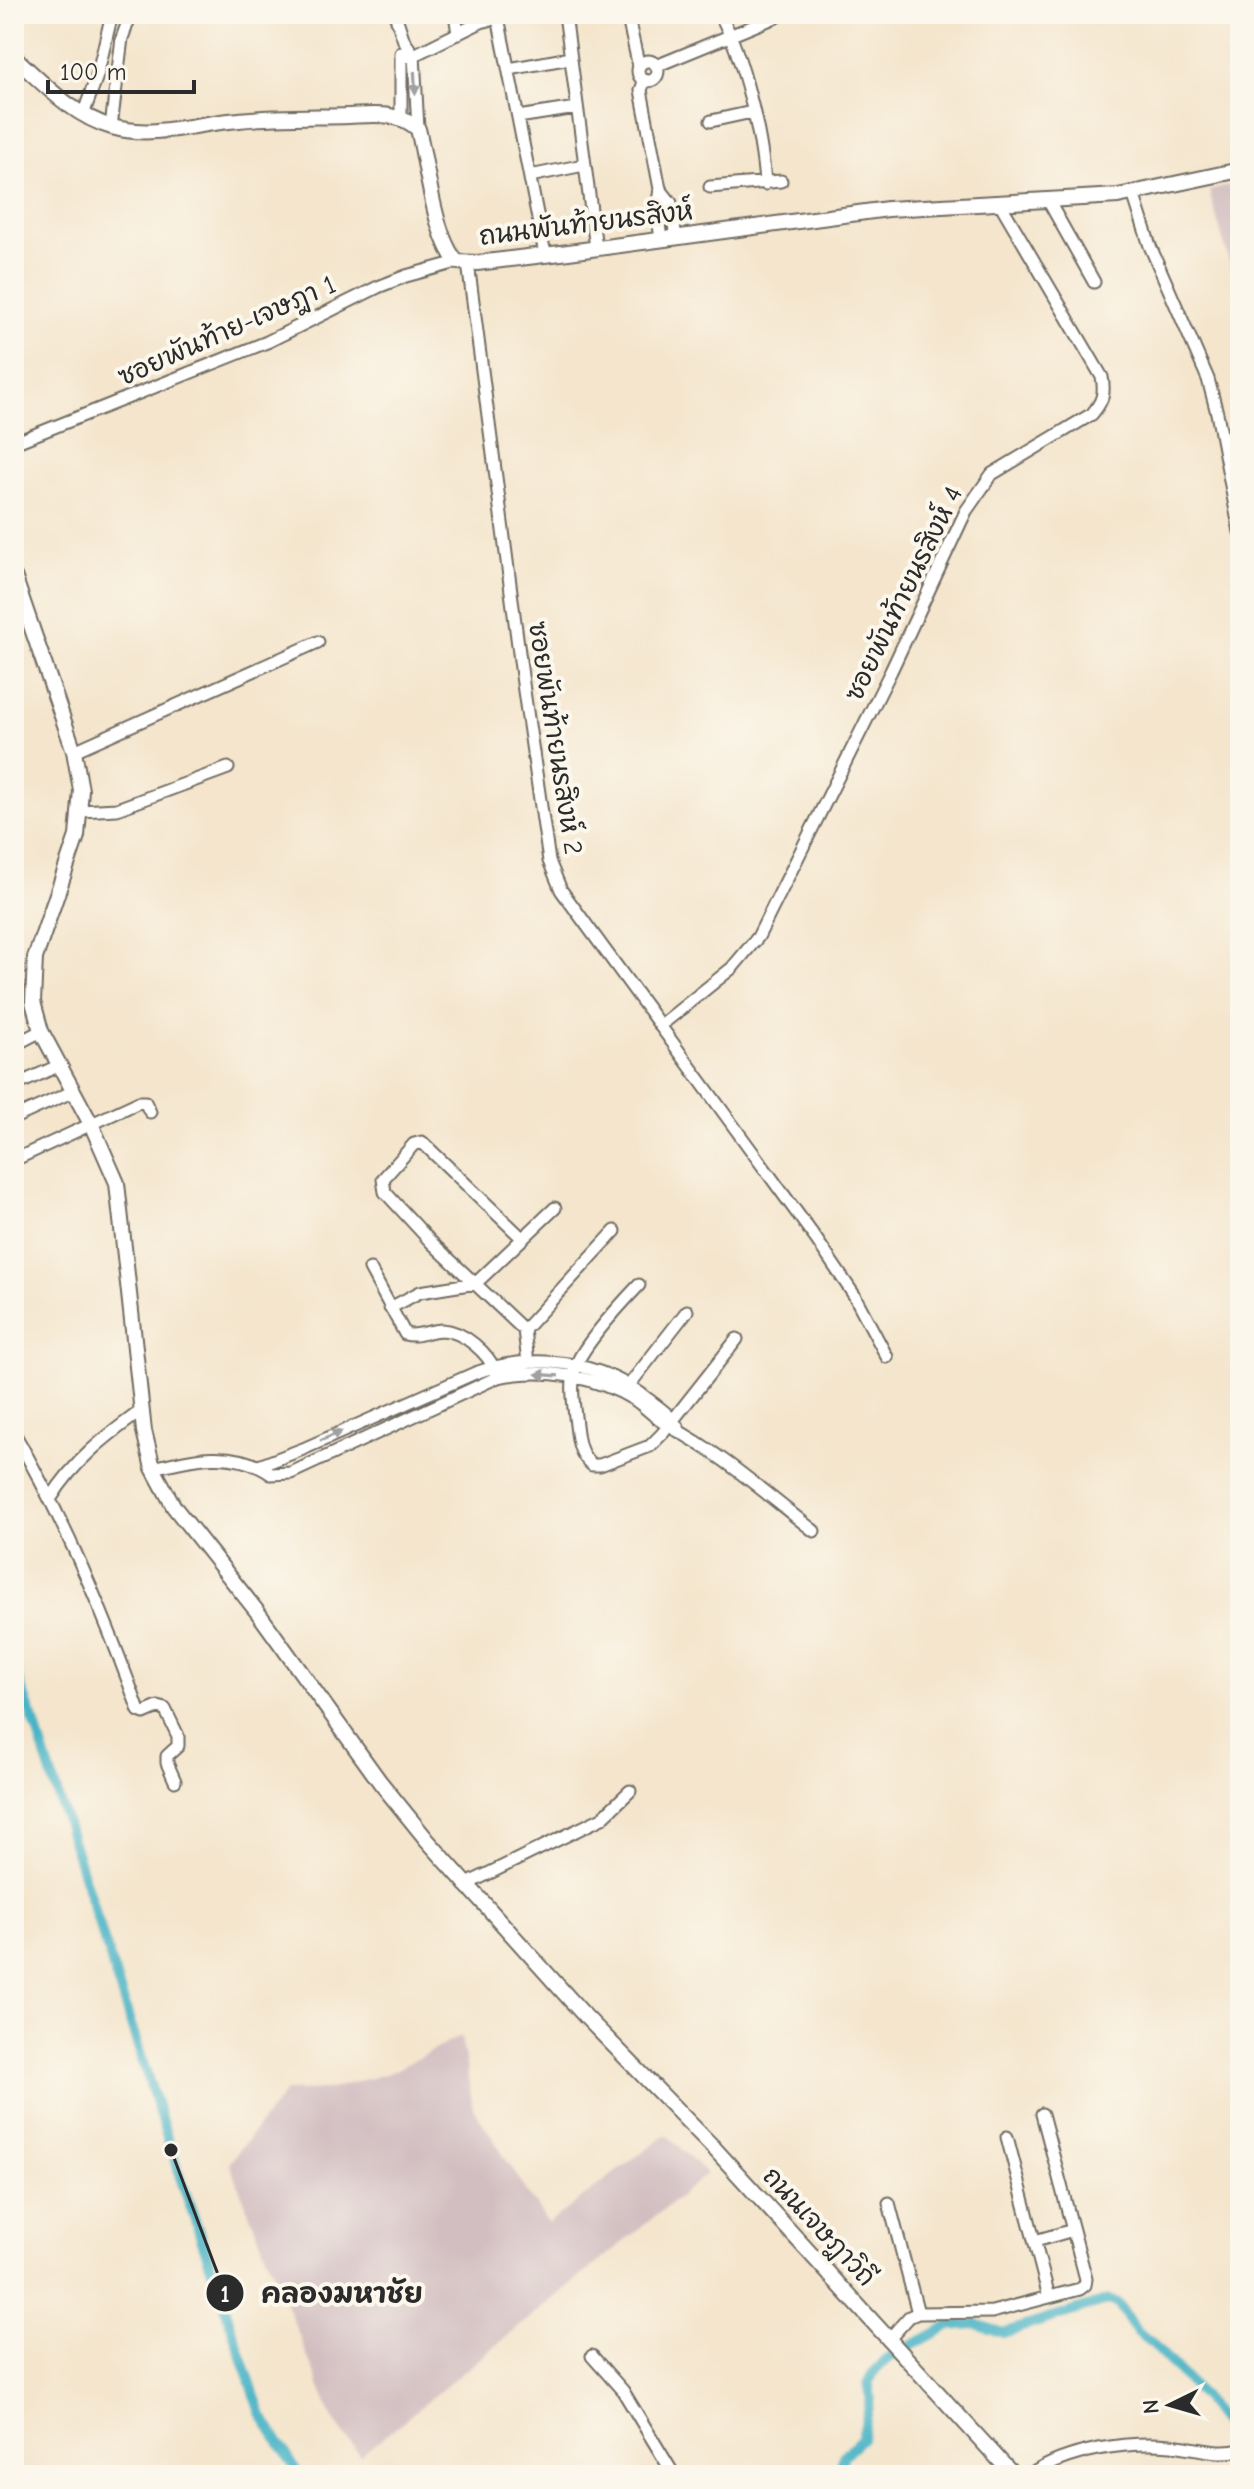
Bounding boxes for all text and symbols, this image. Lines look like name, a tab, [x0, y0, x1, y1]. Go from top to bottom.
scale bar	[48, 44, 194, 94]
text: 100 m	[60, 58, 127, 86]
one-way arrow	[409, 71, 422, 96]
street label: ถนนพันท้ายนรสิงห์	[477, 194, 695, 252]
street label: ซอยพันท้าย-เจษฎา 1	[113, 268, 341, 393]
street label: ซอยพันท้ายนรสิงห์ 4	[837, 481, 969, 706]
street label: ซอยพันท้ายนรสิงห์ 2	[522, 619, 590, 857]
one-way arrow	[534, 1368, 559, 1381]
one-way arrow	[319, 1430, 343, 1443]
street label: ถนนเจษฎาวิถี	[756, 2161, 882, 2293]
callout: คลองมหาชัย	[205, 2267, 439, 2319]
text: คลองมหาชัย	[261, 2277, 423, 2310]
text: 1	[220, 2280, 230, 2308]
north arrow	[1130, 2365, 1210, 2445]
text: N	[1137, 2398, 1165, 2415]

